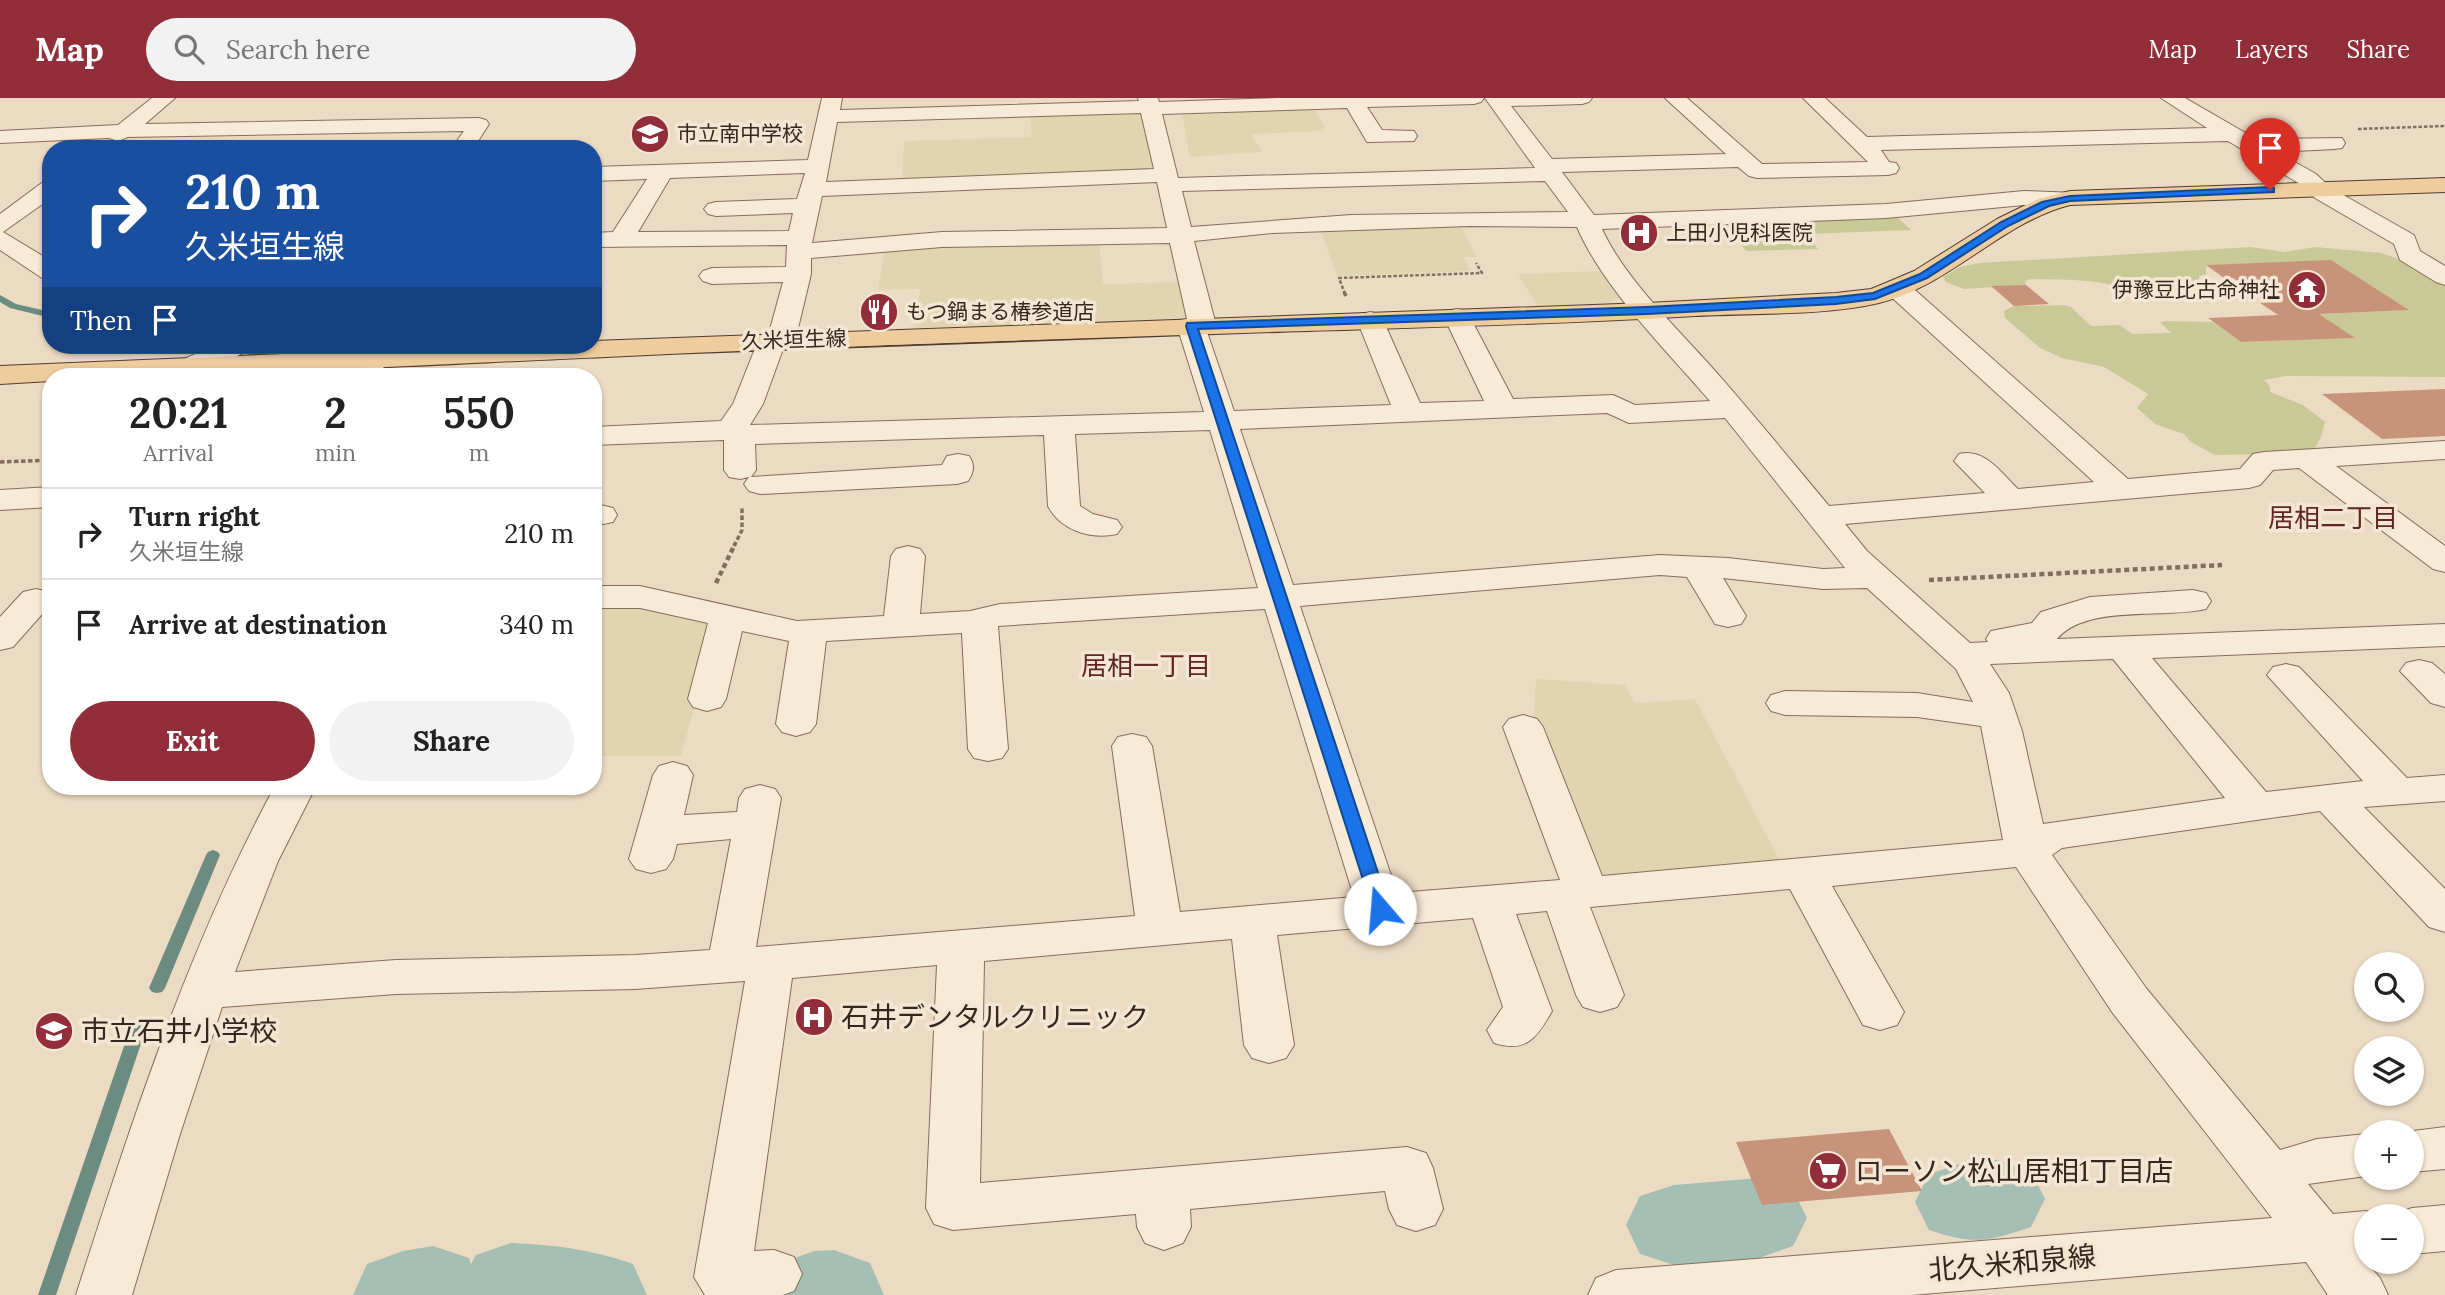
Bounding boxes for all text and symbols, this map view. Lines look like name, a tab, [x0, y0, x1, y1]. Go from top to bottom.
search box	[146, 18, 636, 81]
text: Map	[35, 28, 104, 70]
icon: search	[170, 30, 208, 68]
text: Search here	[226, 33, 370, 66]
text: Map	[2148, 34, 2197, 65]
text: Layers	[2235, 34, 2308, 65]
text: Share	[2346, 34, 2410, 65]
school or university icon: 市立南中学校	[629, 113, 671, 155]
pin	[2240, 118, 2300, 190]
place label: 市立南中学校	[677, 120, 803, 147]
icon: arrive	[2251, 129, 2289, 167]
text: 210 m	[185, 160, 320, 222]
icon: right	[70, 168, 161, 259]
hospital icon: 上田小児科医院	[1618, 212, 1660, 254]
place label: 上田小児科医院	[1666, 219, 1813, 246]
text: 久米垣生線	[185, 226, 345, 267]
temple icon: 伊豫豆比古命神社	[2286, 269, 2328, 311]
place label: 伊豫豆比古命神社	[2112, 276, 2280, 303]
restaurant icon: もつ鍋まる椿参道店	[858, 291, 900, 333]
place label: もつ鍋まる椿参道店	[906, 298, 1094, 325]
icon: arrive	[146, 301, 184, 339]
text: Then	[70, 304, 132, 337]
street label: 久米垣生線	[741, 324, 847, 355]
text: 20:21	[129, 386, 228, 440]
text: 2	[324, 386, 347, 440]
text: 550	[443, 386, 515, 440]
text: Arrival	[143, 438, 214, 467]
text: min	[315, 438, 356, 467]
text: m	[469, 438, 489, 467]
text: Turn right	[129, 500, 260, 533]
district label: 居相二丁目	[2268, 501, 2398, 534]
icon: right	[70, 515, 108, 553]
text: 210 m	[504, 517, 574, 550]
text: 久米垣生線	[129, 537, 244, 566]
icon: arrive	[70, 606, 108, 644]
text: Arrive at destination	[129, 608, 387, 641]
text: 340 m	[499, 608, 574, 641]
district label: 居相一丁目	[1081, 649, 1211, 682]
button: Exit	[70, 701, 315, 781]
button: Share	[329, 701, 574, 781]
position arrow	[1343, 872, 1417, 946]
map controls	[2354, 952, 2424, 1274]
button: search	[2354, 952, 2424, 1022]
hospital icon: 石井デンタルクリニック	[793, 996, 835, 1038]
place label: 石井デンタルクリニック	[841, 999, 1149, 1035]
school or university icon: 市立石井小学校	[33, 1010, 75, 1052]
place label: 市立石井小学校	[81, 1013, 277, 1049]
button: layers	[2354, 1036, 2424, 1106]
button: +	[2354, 1120, 2424, 1190]
supermarket icon: ローソン松山居相1丁目店	[1807, 1150, 1849, 1192]
place label: ローソン松山居相1丁目店	[1855, 1153, 2173, 1189]
button: −	[2354, 1204, 2424, 1274]
street label: 北久米和泉線	[1927, 1238, 2097, 1288]

